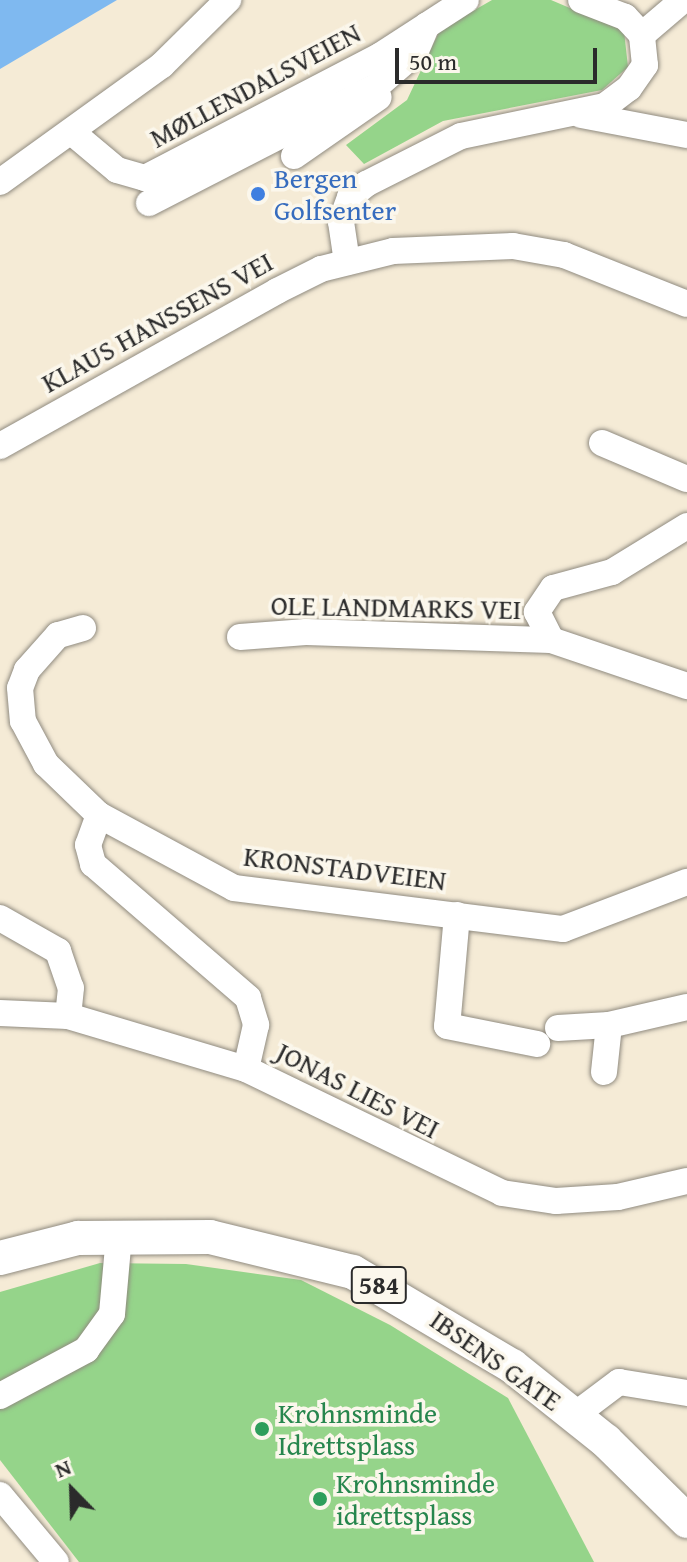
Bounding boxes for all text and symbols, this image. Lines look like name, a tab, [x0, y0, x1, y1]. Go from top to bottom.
street label: MØLLENDALSVEIEN	[144, 15, 366, 155]
scale bar	[399, 32, 601, 82]
text: 50 m	[409, 44, 457, 79]
place label: Bergen Golfsenter	[274, 161, 396, 227]
marker: Bergen Golfsenter	[249, 185, 267, 203]
street label: KLAUS HANSSENS VEI	[36, 245, 278, 399]
street label: OLE LANDMARKS VEI	[270, 588, 522, 626]
street label: KRONSTADVEIEN	[242, 839, 448, 897]
street label: JONAS LIES VEI	[271, 1035, 445, 1145]
road number: 584	[349, 1263, 409, 1307]
street label: IBSENS GATE	[424, 1303, 568, 1417]
place label: Krohnsminde Idrettsplass	[278, 1396, 437, 1462]
marker: Krohnsminde Idrettsplass	[253, 1420, 271, 1438]
north arrow	[32, 1450, 112, 1530]
text: N	[50, 1450, 76, 1486]
place label: Krohnsminde idrettsplass	[336, 1466, 495, 1532]
marker: Krohnsminde idrettsplass	[311, 1490, 329, 1508]

